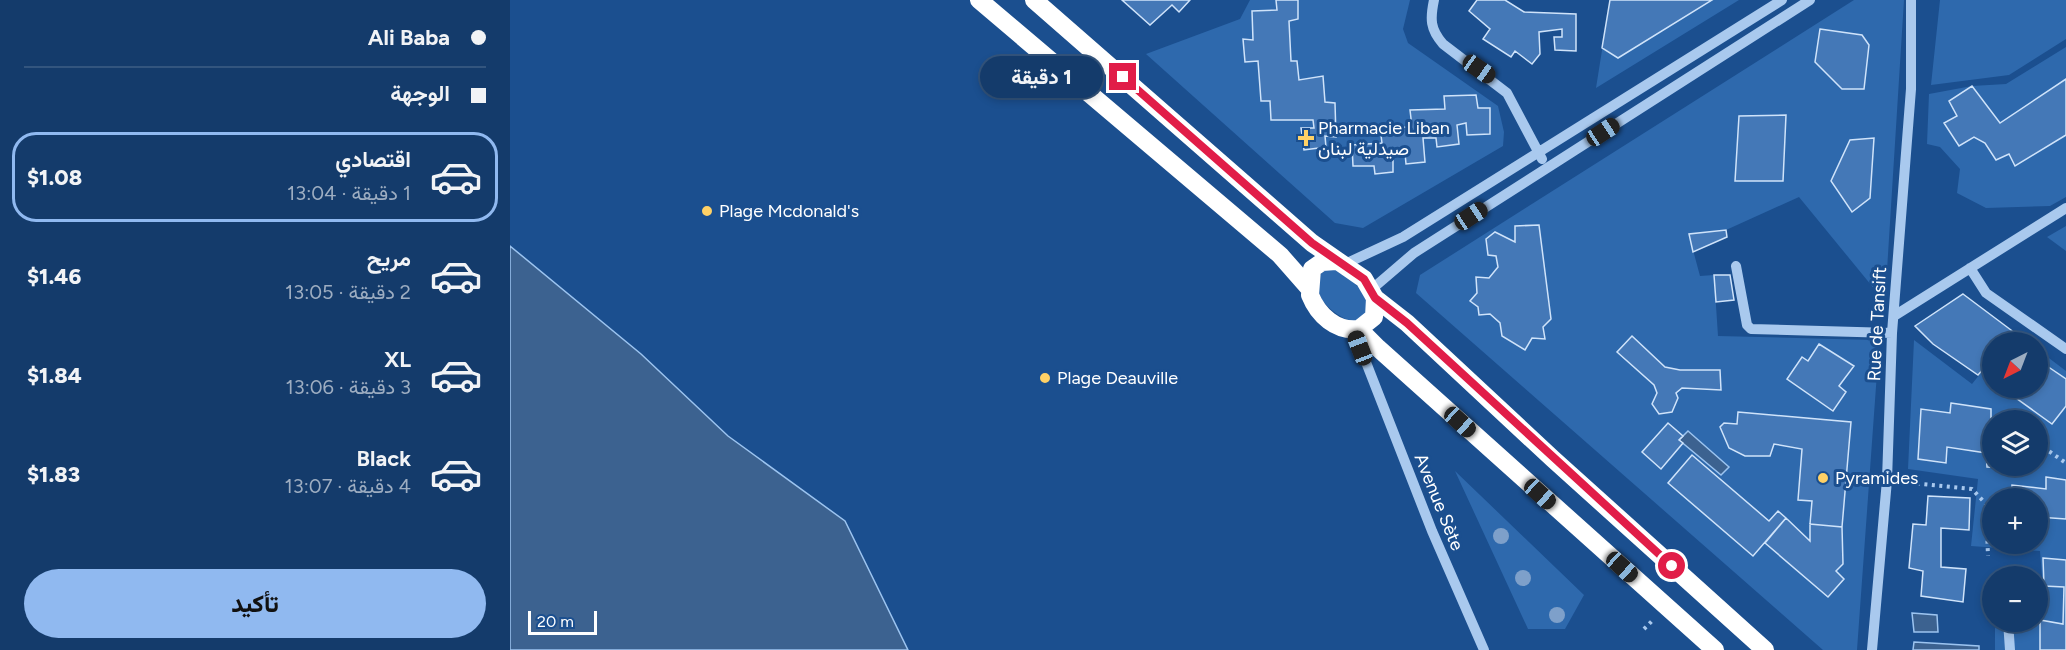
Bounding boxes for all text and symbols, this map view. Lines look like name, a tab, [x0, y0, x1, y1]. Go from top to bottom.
text: Ali Baba	[368, 24, 450, 51]
car	[1459, 51, 1499, 87]
callout: 1 دقيقة	[979, 56, 1102, 98]
route end	[1109, 63, 1136, 90]
text: 1 دقيقة	[1011, 65, 1072, 89]
text: الوجهة	[390, 80, 450, 107]
car	[1583, 115, 1623, 149]
place label: Pharmacie Liban صيدلية لبنان	[1318, 117, 1450, 160]
marker: Pharmacie Liban صيدلية لبنان	[1299, 131, 1313, 145]
text: اقتصادي	[335, 146, 411, 173]
icon: car	[429, 150, 483, 204]
text: $1.08	[27, 164, 82, 191]
text: 1 دقيقة · 13:04	[287, 181, 411, 205]
car	[1451, 199, 1491, 233]
place label: Plage Mcdonald's	[719, 200, 859, 222]
marker: Plage Mcdonald's	[700, 204, 714, 218]
text: مريح	[367, 245, 411, 272]
icon: car	[429, 249, 483, 303]
text: $1.46	[27, 263, 81, 290]
street label: Rue de Tansift	[1863, 266, 1891, 382]
text: 2 دقيقة · 13:05	[285, 280, 411, 304]
car	[1345, 328, 1375, 368]
north arrow	[1982, 332, 2048, 398]
map controls	[1982, 332, 2048, 632]
text: XL	[384, 346, 411, 373]
icon: car	[429, 348, 483, 402]
text: $1.84	[27, 362, 82, 389]
place label: Plage Deauville	[1057, 367, 1178, 389]
marker: Plage Deauville	[1038, 371, 1052, 385]
text: 3 دقيقة · 13:06	[286, 375, 411, 399]
car	[1441, 403, 1479, 441]
button: layers	[1982, 410, 2048, 476]
text: Black	[357, 445, 411, 472]
icon: car	[429, 447, 483, 501]
street label: Avenue Sète	[1410, 450, 1469, 554]
text: $1.83	[27, 461, 80, 488]
place label: Pyramides	[1835, 467, 1918, 489]
marker: Pyramides	[1816, 471, 1830, 485]
text: 4 دقيقة · 13:07	[285, 474, 411, 498]
car	[1521, 475, 1559, 513]
button: +	[1982, 488, 2048, 554]
car	[1603, 548, 1641, 586]
route start	[1658, 552, 1685, 579]
button: −	[1982, 566, 2048, 632]
button: تأكيد	[24, 569, 486, 638]
scale bar	[528, 608, 597, 636]
text: 20 m	[537, 612, 574, 631]

